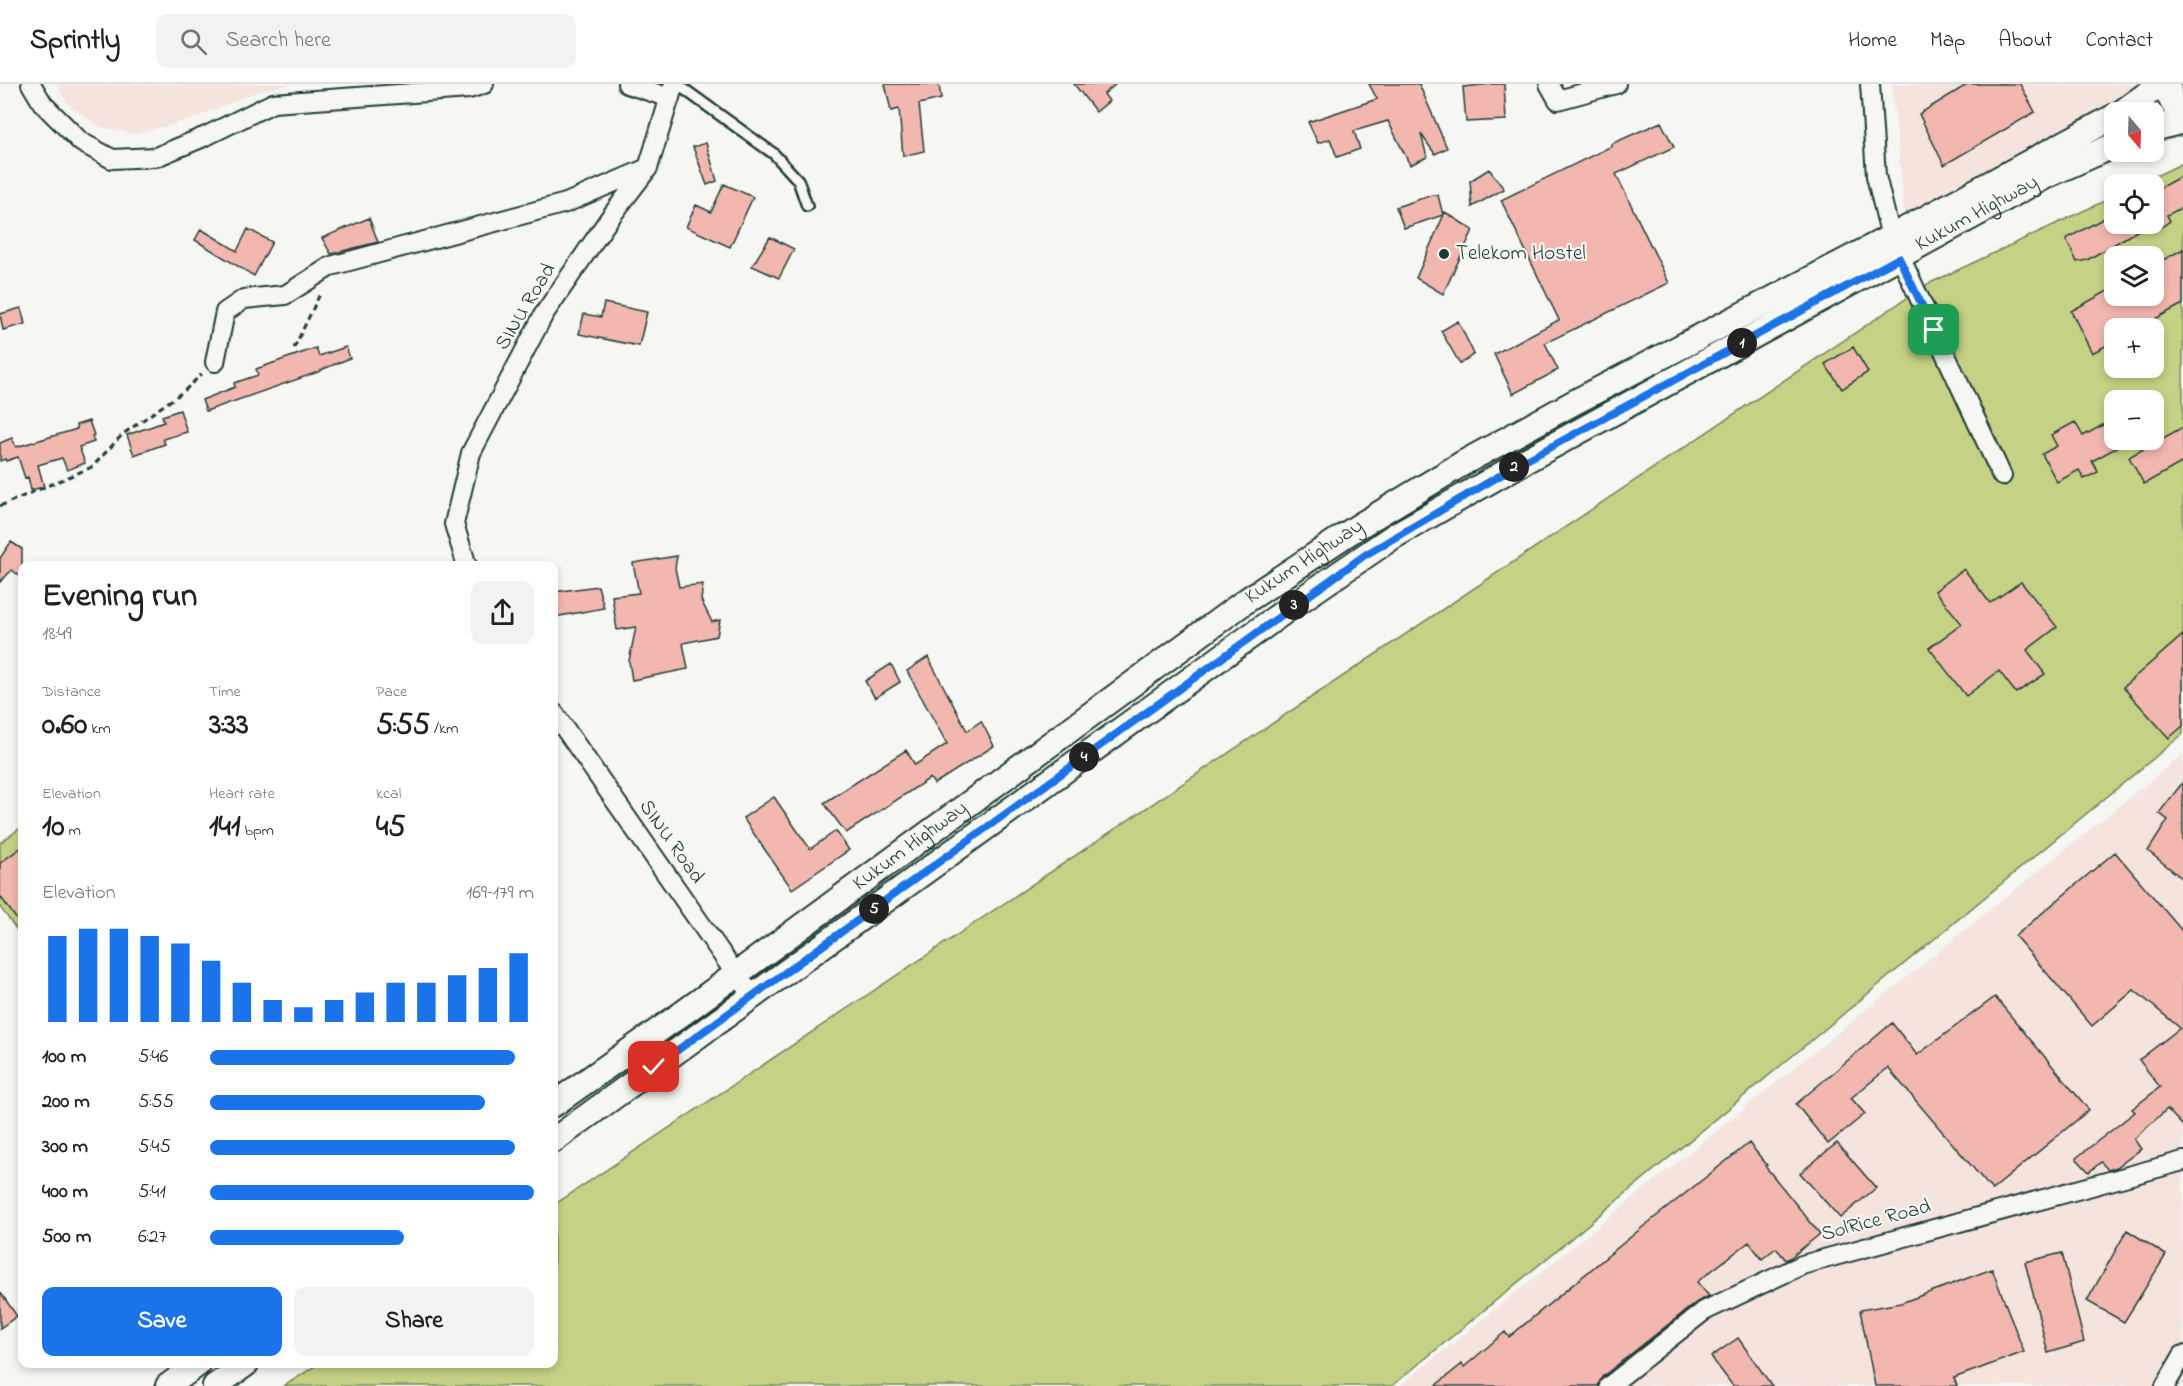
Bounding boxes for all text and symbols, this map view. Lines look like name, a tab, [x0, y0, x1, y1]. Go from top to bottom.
search box	[156, 14, 576, 68]
text: Sprintly	[30, 21, 120, 62]
icon: search	[177, 25, 210, 58]
text: Search here	[225, 25, 331, 57]
text: Home	[1848, 26, 1897, 56]
text: Map	[1930, 26, 1965, 56]
text: About	[1998, 26, 2052, 56]
text: Contact	[2085, 26, 2153, 56]
north arrow	[2104, 102, 2164, 162]
map controls	[2104, 102, 2164, 450]
street label: Kukum Highway	[1910, 168, 2045, 260]
button: locate	[2104, 174, 2164, 234]
place label: Telekom Hostel	[1456, 239, 1586, 269]
button: layers	[2104, 246, 2164, 306]
marker: Telekom Hostel	[1437, 247, 1451, 261]
street label: SINU Road	[488, 258, 564, 356]
pin	[1908, 304, 1959, 355]
icon: arrive	[1917, 313, 1950, 346]
button: +	[2104, 318, 2164, 378]
pin: 1	[1727, 328, 1757, 358]
text: 1	[1739, 331, 1745, 355]
button: −	[2104, 390, 2164, 450]
pin: 2	[1499, 452, 1529, 482]
text: 2	[1510, 455, 1518, 479]
street label: Kukum Highway	[1240, 512, 1371, 612]
text: Evening run	[42, 573, 197, 621]
button: share	[471, 581, 534, 644]
pin: 3	[1279, 590, 1309, 620]
text: 3	[1291, 593, 1297, 617]
text: 18:49	[42, 620, 72, 649]
text: Distance	[42, 680, 101, 704]
text: Time	[209, 680, 241, 704]
text: Pace	[376, 680, 407, 704]
text: 0.60	[42, 704, 87, 748]
text: 3:33	[209, 704, 249, 748]
text: 5:55	[376, 704, 430, 748]
text: km	[87, 717, 111, 741]
text: /km	[430, 717, 458, 741]
pin: 4	[1069, 742, 1099, 772]
text: 4	[1081, 745, 1087, 769]
text: Elevation	[42, 782, 101, 806]
text: Heart rate	[209, 782, 275, 806]
text: kcal	[376, 782, 401, 806]
street label: SINU Road	[631, 794, 711, 890]
street label: Kukum Highway	[847, 794, 976, 899]
text: 10	[42, 806, 65, 850]
text: 141	[209, 806, 240, 850]
text: 45	[376, 806, 406, 850]
text: m	[65, 819, 81, 843]
text: bpm	[240, 819, 274, 843]
text: Elevation	[42, 879, 116, 908]
text: 169–179 m	[466, 879, 534, 908]
pin: 5	[859, 894, 889, 924]
text: 5	[869, 897, 879, 921]
pin	[628, 1041, 679, 1092]
text: 100 m	[42, 1043, 86, 1072]
text: 5:46	[138, 1043, 168, 1072]
icon: check	[637, 1050, 670, 1083]
text: 200 m	[42, 1088, 90, 1117]
text: 5:55	[138, 1088, 174, 1117]
text: 300 m	[42, 1133, 88, 1162]
text: 5:45	[138, 1133, 171, 1162]
text: 400 m	[42, 1178, 88, 1207]
text: 5:41	[138, 1178, 166, 1207]
street label: SolRice Road	[1818, 1192, 1934, 1250]
text: 500 m	[42, 1223, 91, 1252]
text: 6:27	[138, 1223, 167, 1252]
button: Save	[42, 1287, 282, 1356]
button: Share	[294, 1287, 534, 1356]

